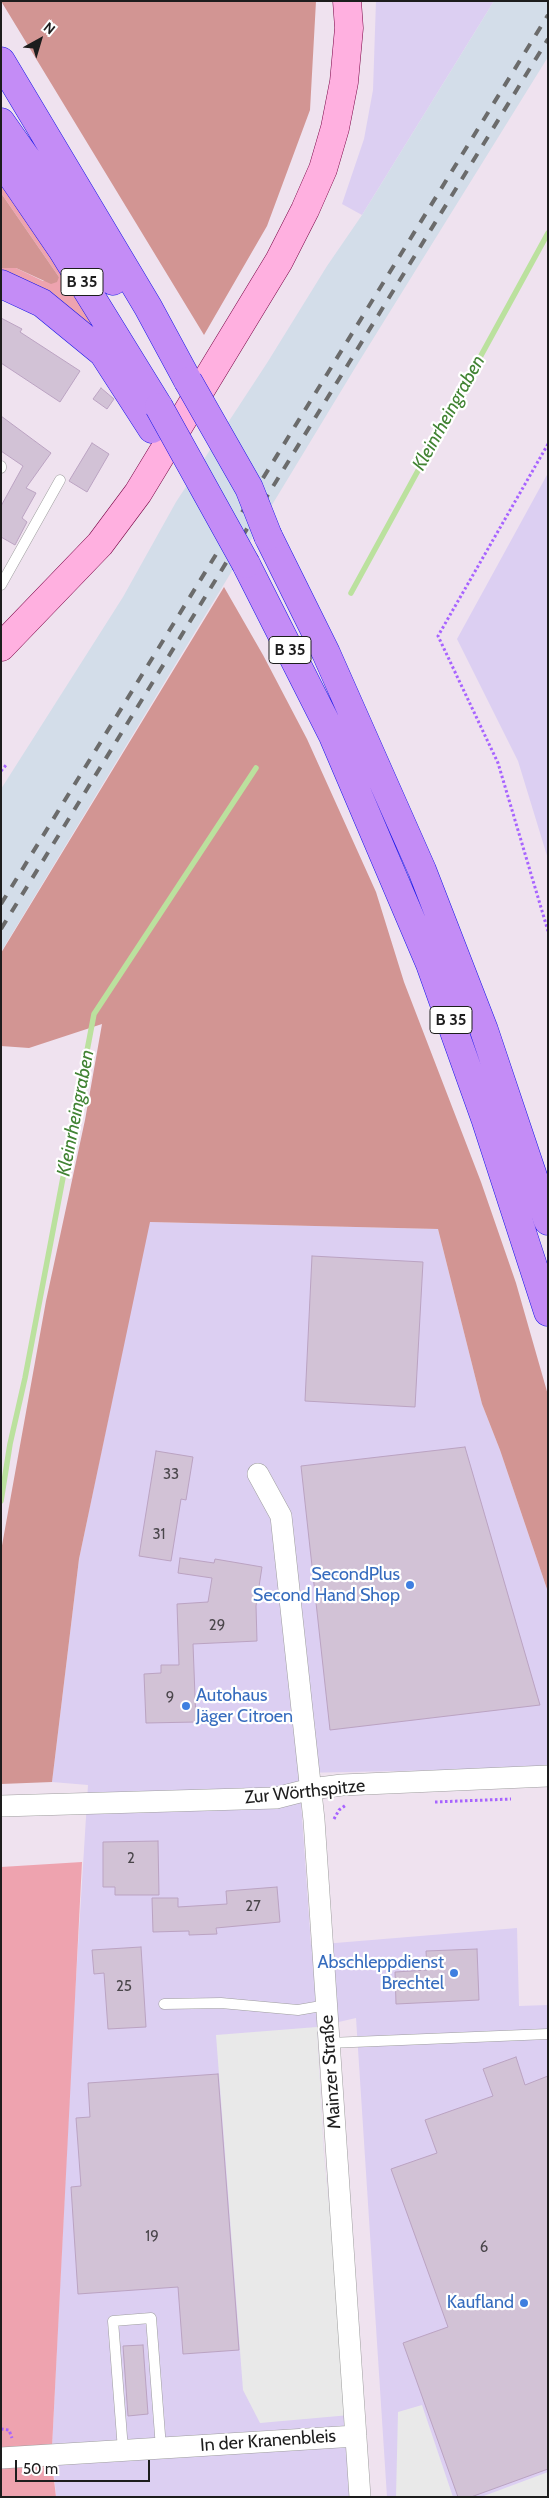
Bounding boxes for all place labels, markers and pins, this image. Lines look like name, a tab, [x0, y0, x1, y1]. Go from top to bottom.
place label: SecondPlus Second Hand Shop	[253, 1564, 400, 1606]
marker: SecondPlus Second Hand Shop	[404, 1579, 416, 1591]
place label: Autohaus Jäger Citroen	[196, 1685, 293, 1728]
marker: Autohaus Jäger Citroen	[180, 1700, 192, 1712]
place label: Abschleppdienst Brechtel	[318, 1952, 444, 1995]
marker: Abschleppdienst Brechtel	[448, 1967, 460, 1979]
place label: Kaufland	[447, 2292, 514, 2314]
marker: Kaufland	[518, 2297, 530, 2309]

